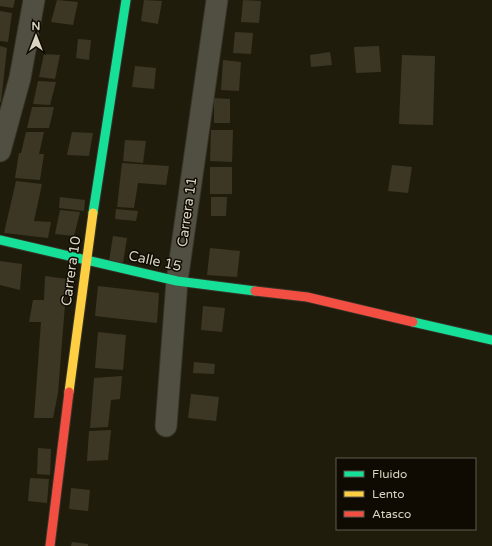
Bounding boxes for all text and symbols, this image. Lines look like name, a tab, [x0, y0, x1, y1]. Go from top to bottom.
north arrow	[16, 16, 56, 56]
text: N	[32, 20, 40, 33]
street label: Carrera 11	[174, 176, 200, 248]
street label: Carrera 10	[58, 235, 84, 307]
street label: Calle 15	[127, 247, 183, 275]
legend	[336, 458, 476, 530]
text: Fluido	[372, 467, 407, 481]
text: Lento	[372, 487, 405, 501]
text: Atasco	[372, 507, 411, 521]

